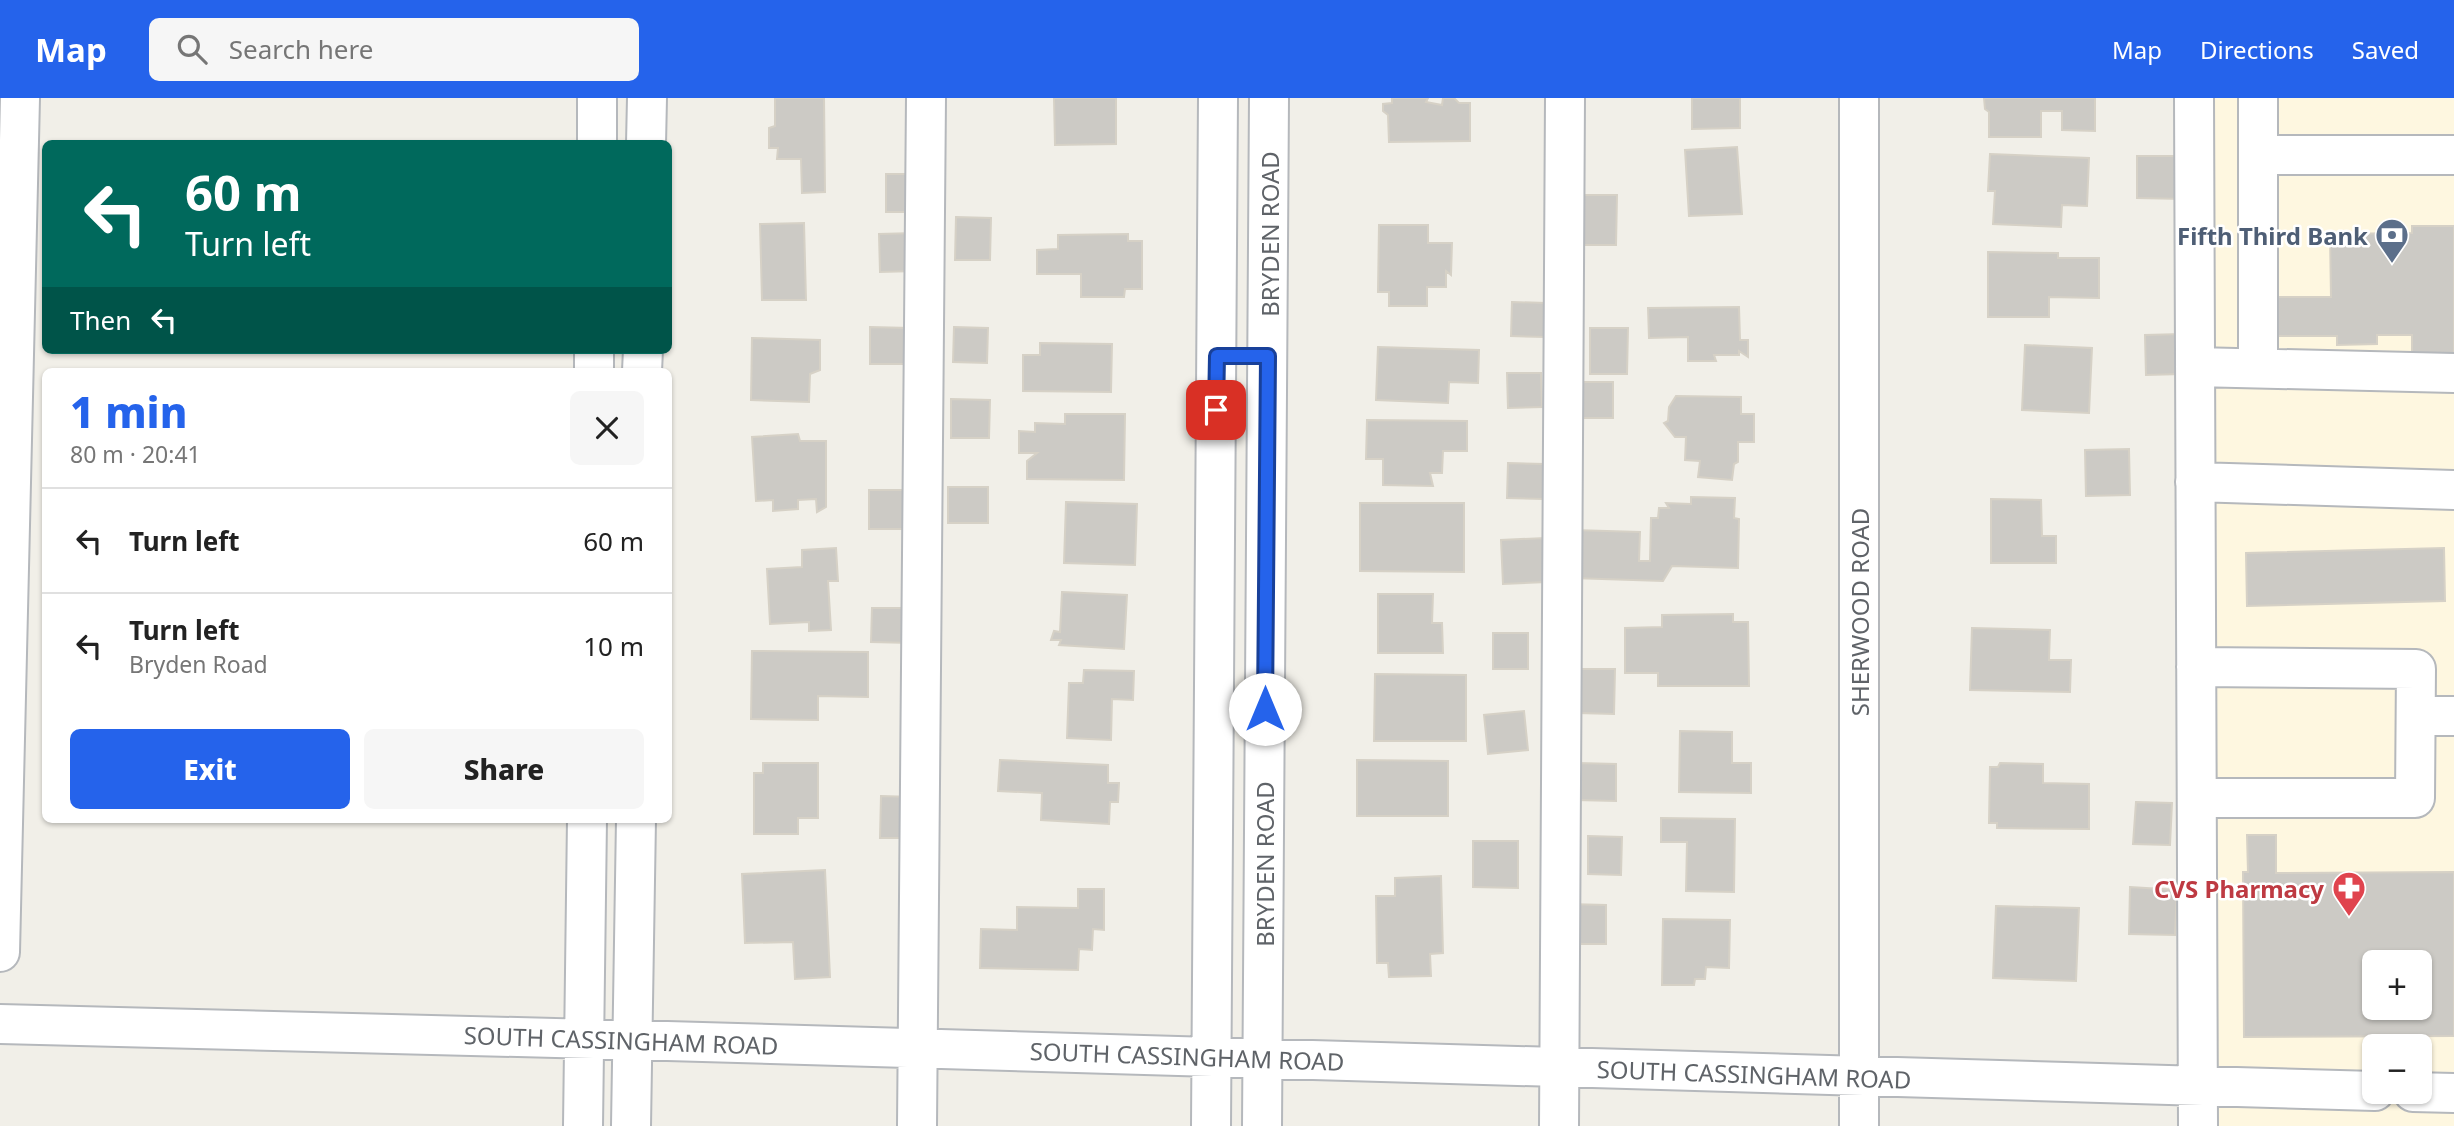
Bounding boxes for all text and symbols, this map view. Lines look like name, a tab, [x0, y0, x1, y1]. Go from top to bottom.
search box	[149, 18, 639, 81]
text: Map	[35, 27, 107, 72]
icon: search	[173, 30, 211, 68]
text: Search here	[229, 31, 373, 67]
text: Map	[2112, 33, 2162, 66]
text: Directions	[2200, 33, 2314, 66]
text: Saved	[2352, 33, 2419, 66]
street label: BRYDEN ROAD	[1253, 151, 1286, 317]
text: 60 m	[185, 159, 302, 225]
icon: left	[70, 168, 161, 259]
bank icon: Fifth Third Bank	[2373, 216, 2411, 265]
place label: Fifth Third Bank	[2177, 219, 2368, 252]
text: Turn left	[185, 222, 311, 265]
icon: left	[145, 301, 183, 339]
text: Then	[70, 302, 131, 338]
pin	[1186, 380, 1246, 440]
text: 1 min	[70, 383, 187, 440]
button: close	[570, 391, 644, 465]
icon: arrive	[1197, 391, 1235, 429]
text: 80 m · 20:41	[70, 438, 201, 470]
street label: SHERWOOD ROAD	[1843, 508, 1876, 716]
icon: left	[70, 522, 108, 560]
text: Turn left	[129, 523, 240, 559]
text: 60 m	[583, 523, 644, 559]
text: Turn left	[129, 612, 240, 648]
icon: left	[70, 627, 108, 665]
text: 10 m	[583, 628, 644, 664]
text: Bryden Road	[129, 648, 268, 680]
position arrow	[1228, 672, 1302, 746]
button: Exit	[70, 729, 350, 809]
button: Share	[364, 729, 644, 809]
street label: BRYDEN ROAD	[1248, 781, 1281, 947]
pharmacy icon: CVS Pharmacy	[2330, 869, 2368, 918]
place label: CVS Pharmacy	[2154, 872, 2324, 905]
map controls	[2362, 950, 2432, 1104]
button: +	[2362, 950, 2432, 1020]
street label: SOUTH CASSINGHAM ROAD	[463, 1018, 779, 1062]
street label: SOUTH CASSINGHAM ROAD	[1029, 1034, 1345, 1078]
button: −	[2362, 1034, 2432, 1104]
street label: SOUTH CASSINGHAM ROAD	[1596, 1052, 1912, 1096]

